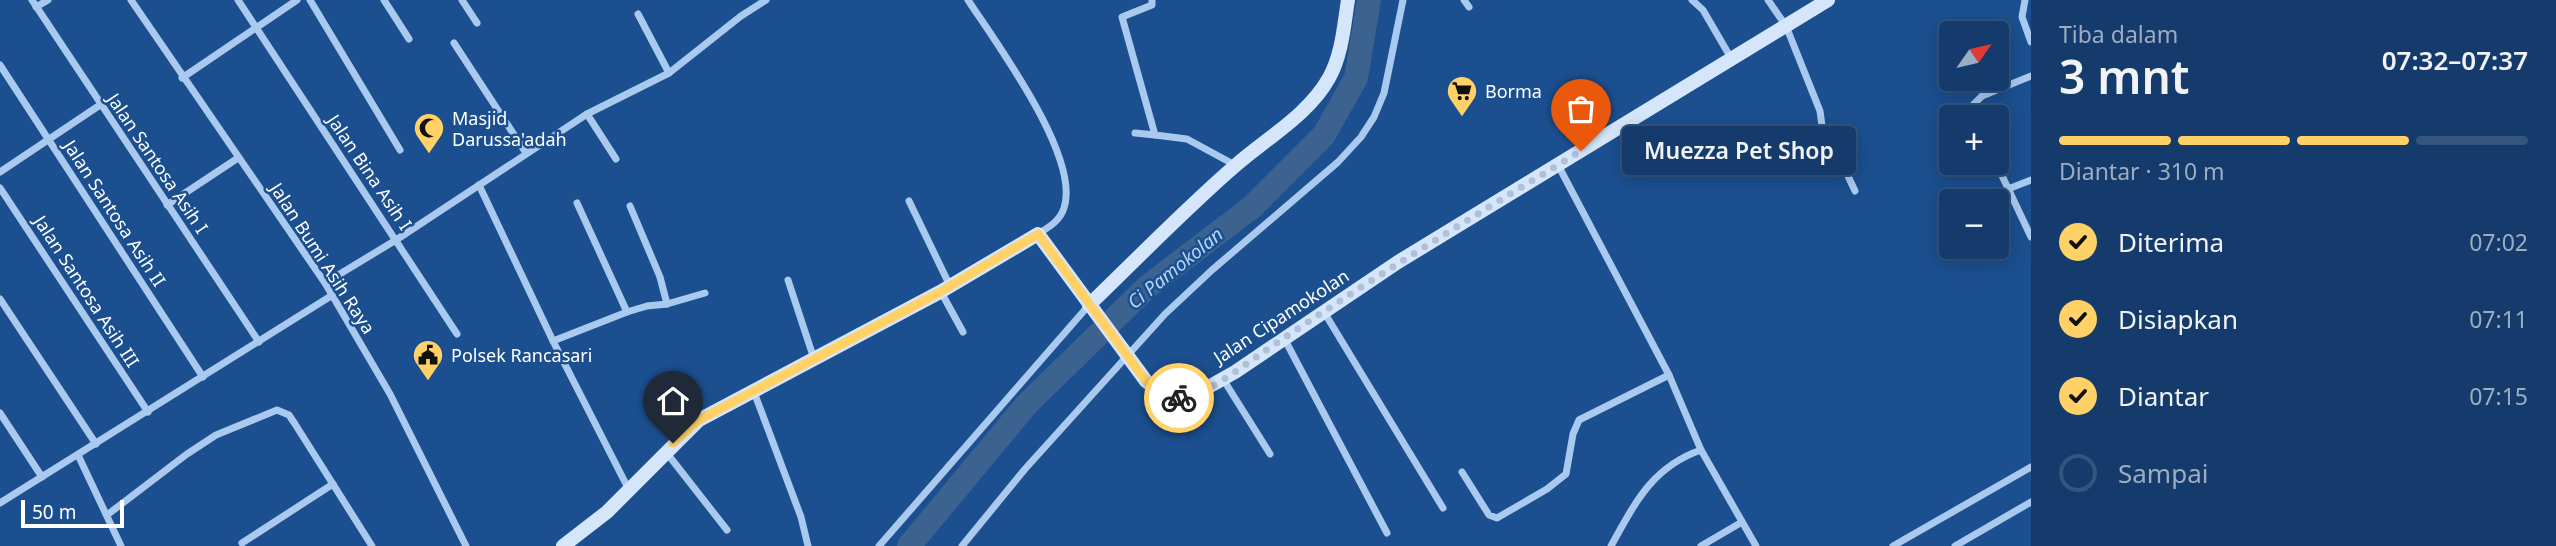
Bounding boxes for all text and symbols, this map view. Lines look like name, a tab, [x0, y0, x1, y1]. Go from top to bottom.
text: Tiba dalam	[2059, 18, 2178, 50]
north arrow	[1939, 21, 2009, 91]
map controls	[1939, 21, 2009, 259]
text: 07:32–07:37	[2382, 42, 2528, 78]
text: 3 mnt	[2059, 45, 2189, 107]
supermarket icon: Borma	[1445, 74, 1479, 118]
place label: Borma	[1485, 79, 1542, 103]
pin	[1551, 79, 1611, 151]
street label: Jalan Santosa Asih I	[101, 87, 214, 238]
icon: bag	[1562, 90, 1600, 128]
button: +	[1939, 105, 2009, 175]
place label: Masjid Darussa'adah	[452, 106, 567, 151]
street label: Jalan Bina Asih I	[321, 108, 418, 234]
mosque icon: Masjid Darussa'adah	[412, 111, 446, 155]
callout: Muezza Pet Shop	[1623, 127, 1858, 176]
street label: Jalan Santosa Asih II	[57, 133, 171, 291]
text: Muezza Pet Shop	[1644, 134, 1834, 166]
text: Diantar · 310 m	[2059, 155, 2225, 187]
street label: Jalan Bumi Asih Raya	[264, 176, 381, 338]
button: −	[1939, 189, 2009, 259]
street label: Jalan Santosa Asih III	[28, 209, 145, 371]
water label: Ci Pamokolan	[1122, 221, 1228, 315]
icon: check	[2059, 223, 2097, 261]
text: Diterima	[2118, 224, 2224, 260]
text: 07:02	[2469, 226, 2528, 258]
street label: Jalan Cipamokolan	[1207, 263, 1353, 370]
icon: check	[2059, 300, 2097, 338]
text: Disiapkan	[2118, 301, 2238, 337]
text: 07:11	[2469, 303, 2528, 335]
public building icon: Polsek Rancasari	[411, 338, 445, 382]
place label: Polsek Rancasari	[451, 343, 592, 367]
courier	[1144, 363, 1214, 433]
pin	[643, 371, 703, 443]
icon: check	[2059, 377, 2097, 415]
text: Diantar	[2118, 378, 2209, 414]
icon: bike	[1160, 379, 1198, 417]
text: 07:15	[2469, 380, 2528, 412]
icon: home	[654, 382, 692, 420]
text: Sampai	[2118, 455, 2208, 491]
scale bar	[21, 497, 124, 529]
text: 50 m	[32, 499, 76, 525]

